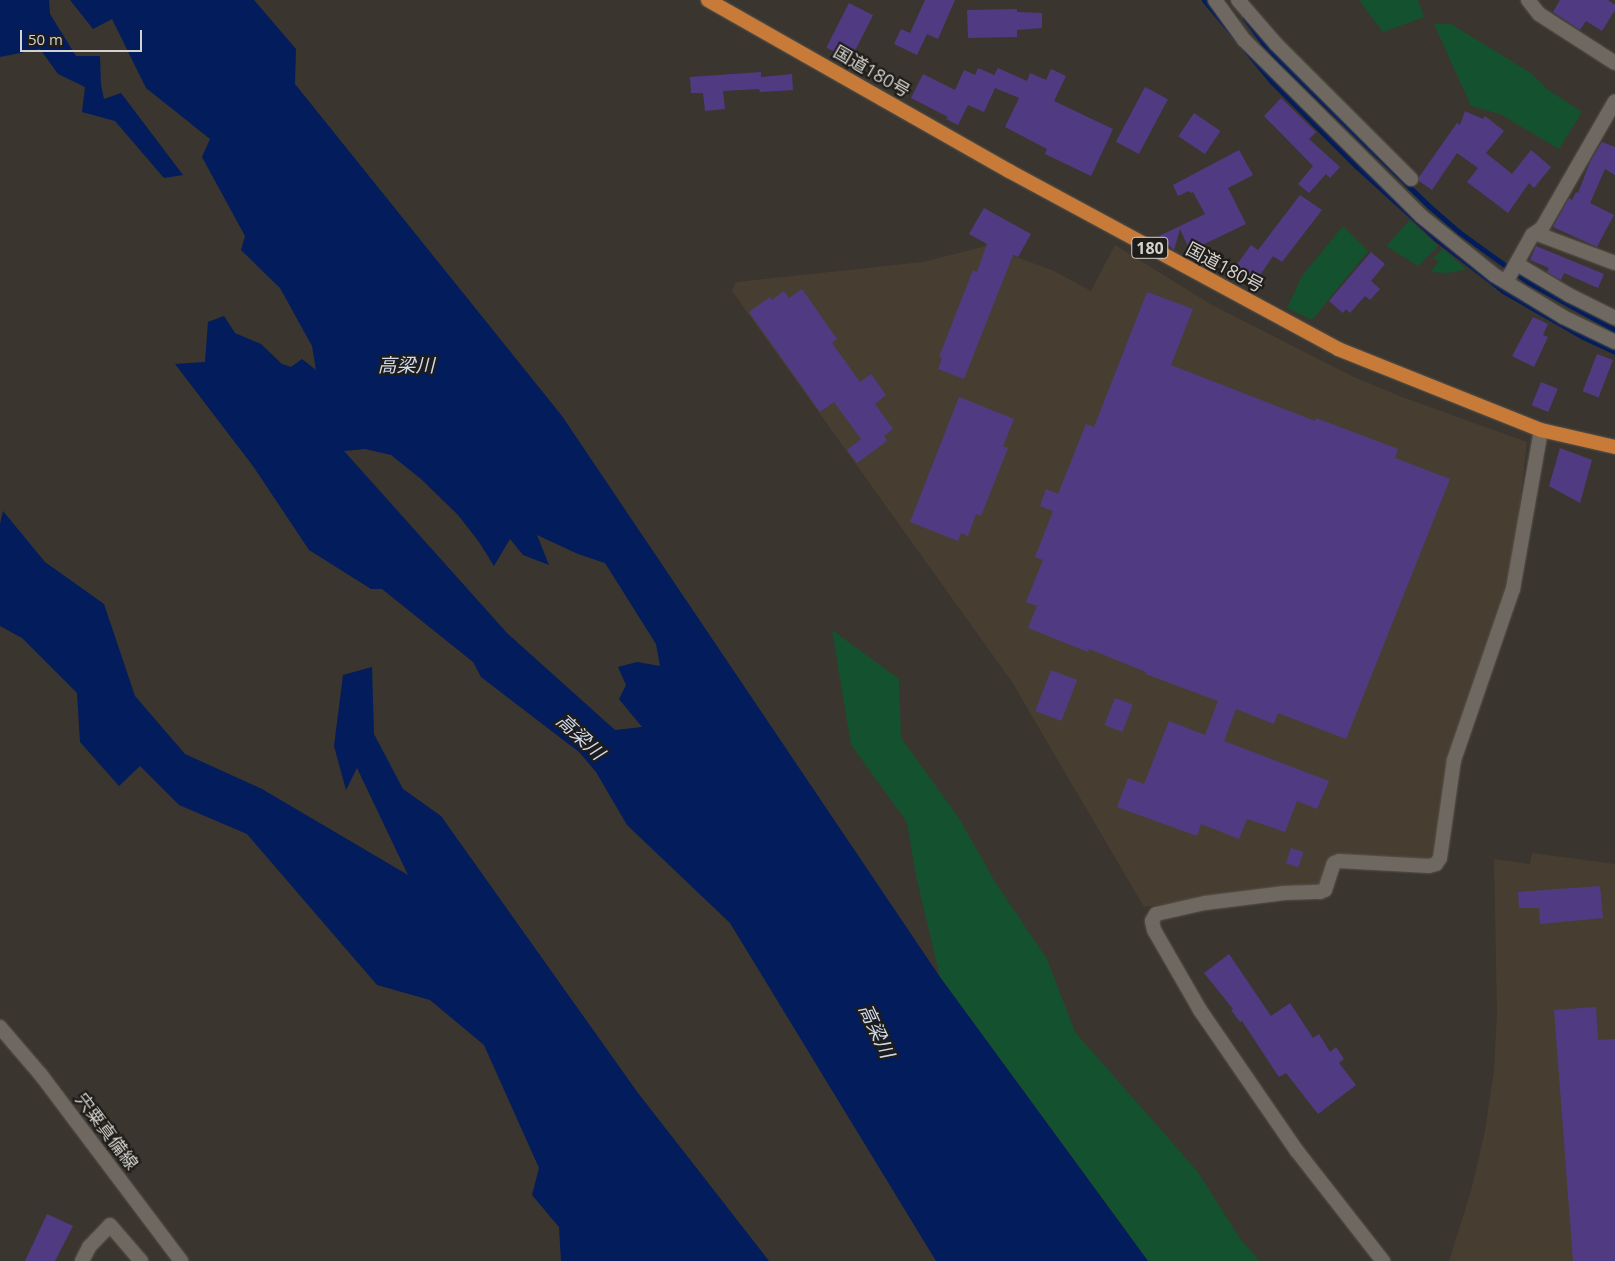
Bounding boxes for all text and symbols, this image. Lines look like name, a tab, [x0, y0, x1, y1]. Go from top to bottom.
scale bar	[22, 20, 145, 52]
text: 50 m	[28, 29, 63, 49]
street label: 国道180号	[830, 40, 914, 102]
road number: 180	[1131, 234, 1169, 262]
street label: 国道180号	[1182, 238, 1268, 296]
water label: 高梁川	[378, 355, 434, 377]
water label: 高梁川	[551, 709, 609, 765]
water label: 高梁川	[854, 1000, 898, 1062]
street label: 宍粟真備線	[71, 1089, 143, 1173]

